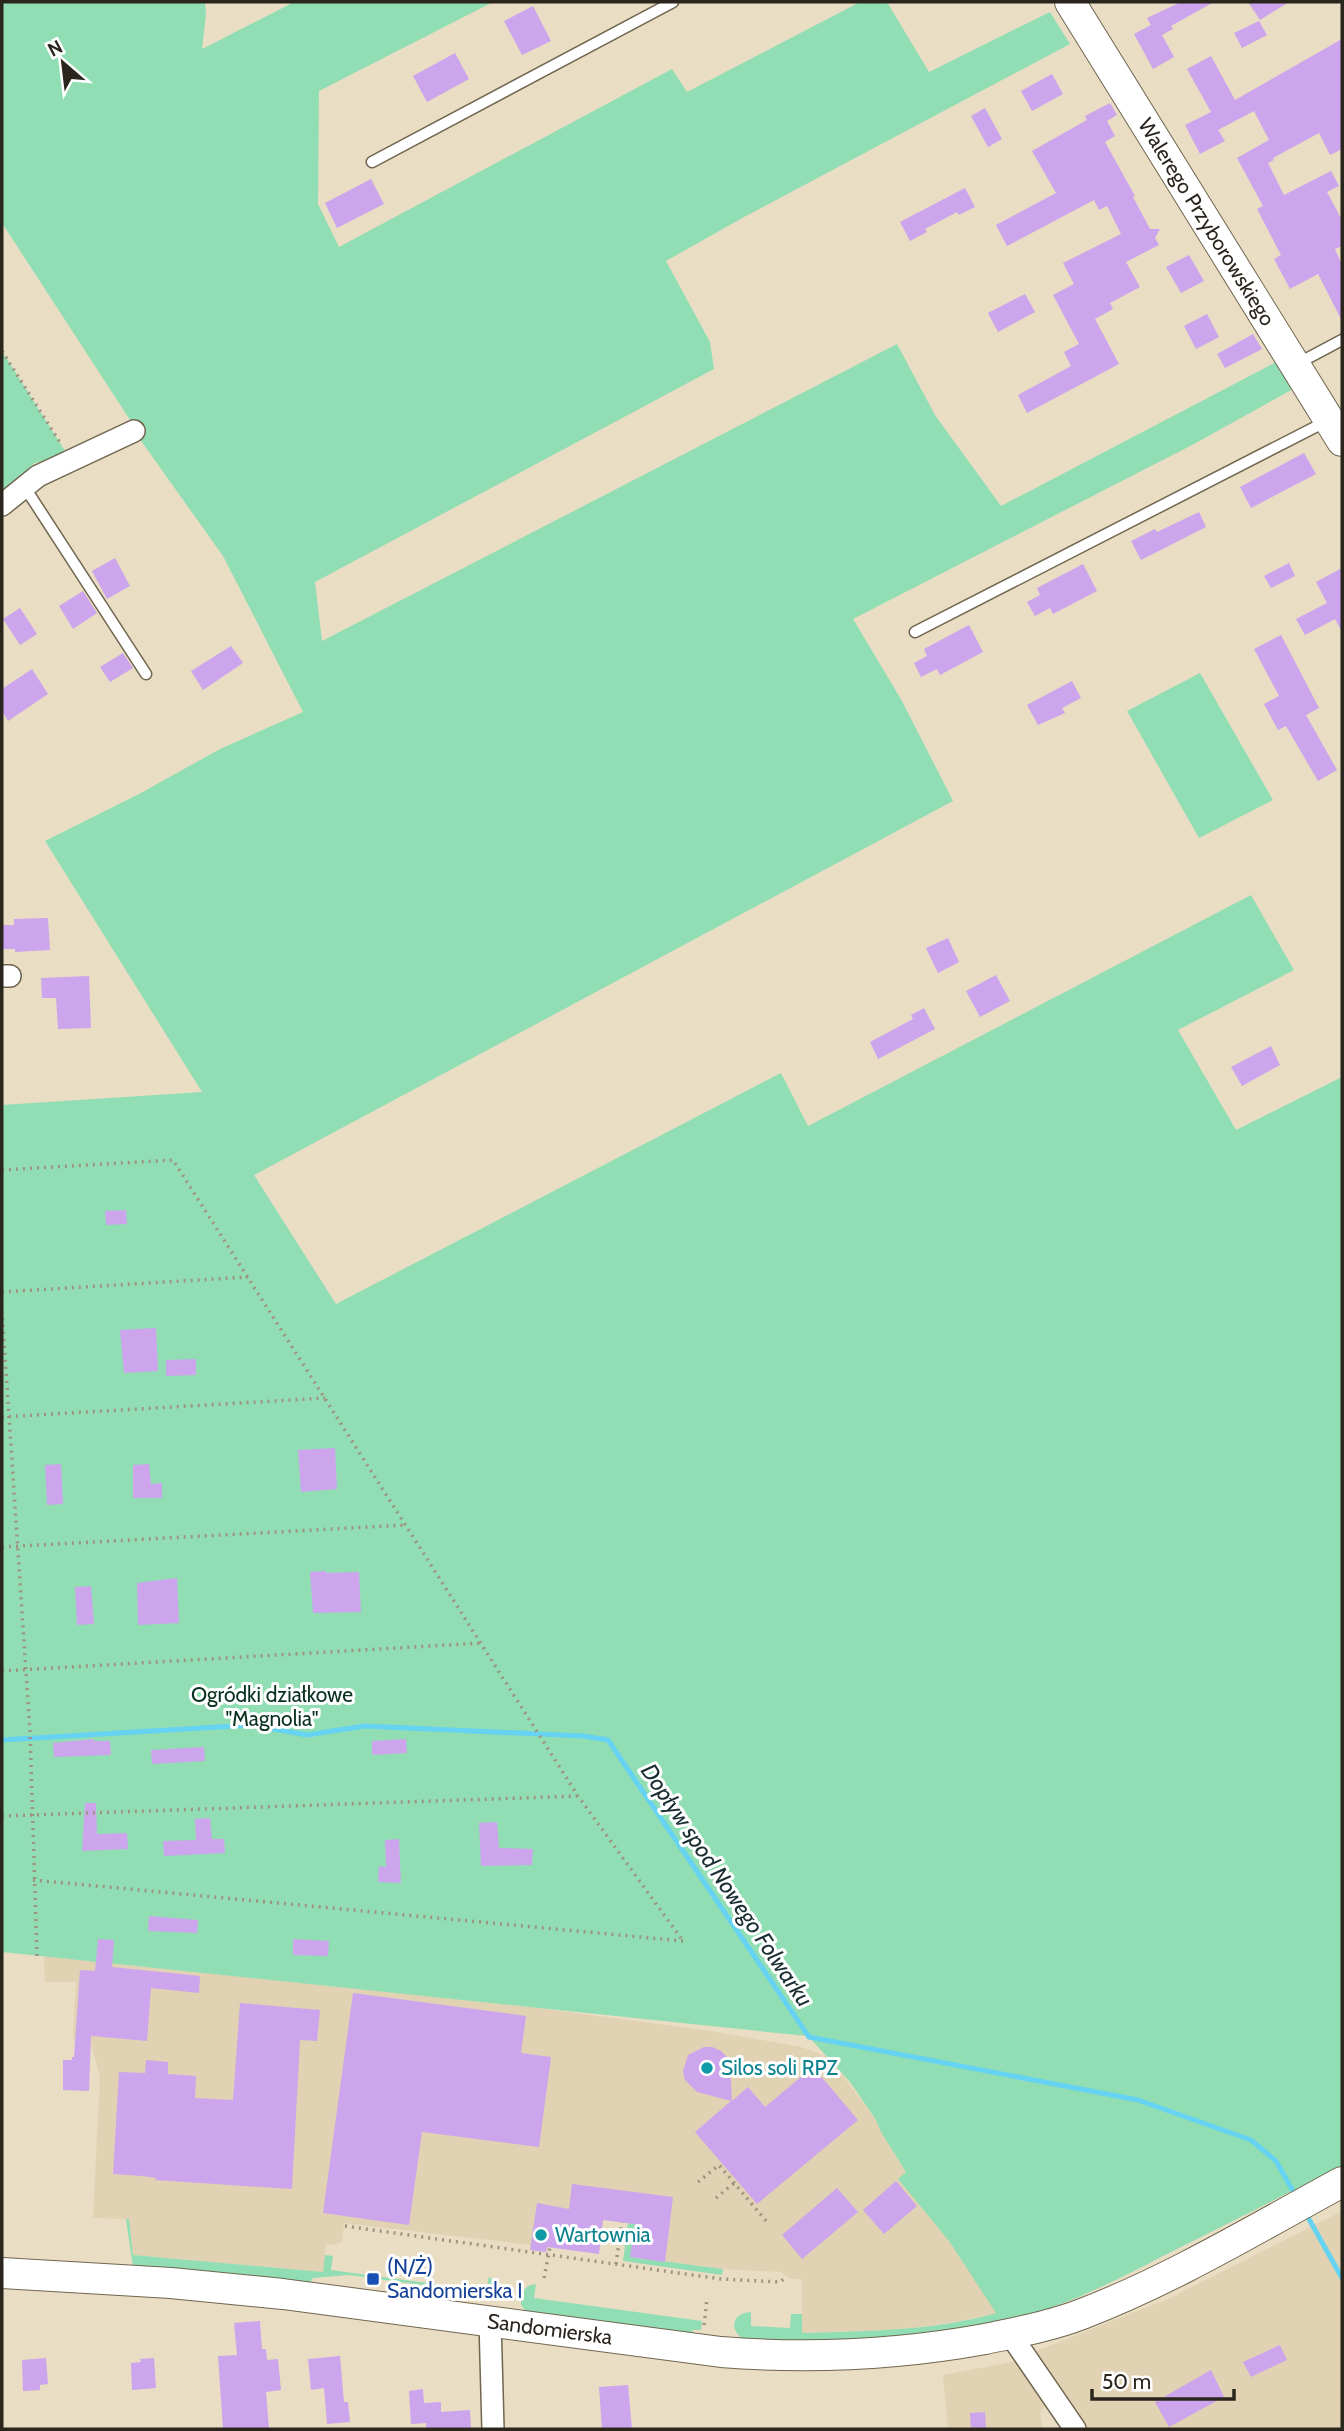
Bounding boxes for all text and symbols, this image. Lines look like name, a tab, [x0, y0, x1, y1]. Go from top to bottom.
north arrow	[28, 28, 98, 98]
text: N	[44, 35, 67, 62]
street label: Walerego Przyborowskiego	[1133, 114, 1280, 330]
park label: Ogródki działkowe "Magnolia"	[191, 1682, 353, 1731]
water label: Dopływ spod Nowego Folwarku	[635, 1758, 819, 2012]
place label: Silos soli RPZ	[721, 2055, 838, 2080]
marker: Silos soli RPZ	[699, 2060, 715, 2076]
place label: Wartownia	[555, 2222, 651, 2247]
marker: Wartownia	[533, 2227, 549, 2243]
place label: (N/Ż) Sandomierska I	[387, 2254, 523, 2303]
marker: (N/Ż) Sandomierska I	[365, 2271, 381, 2287]
street label: Sandomierska	[486, 2308, 614, 2349]
scale bar	[1092, 2358, 1234, 2402]
text: 50 m	[1102, 2369, 1151, 2394]

